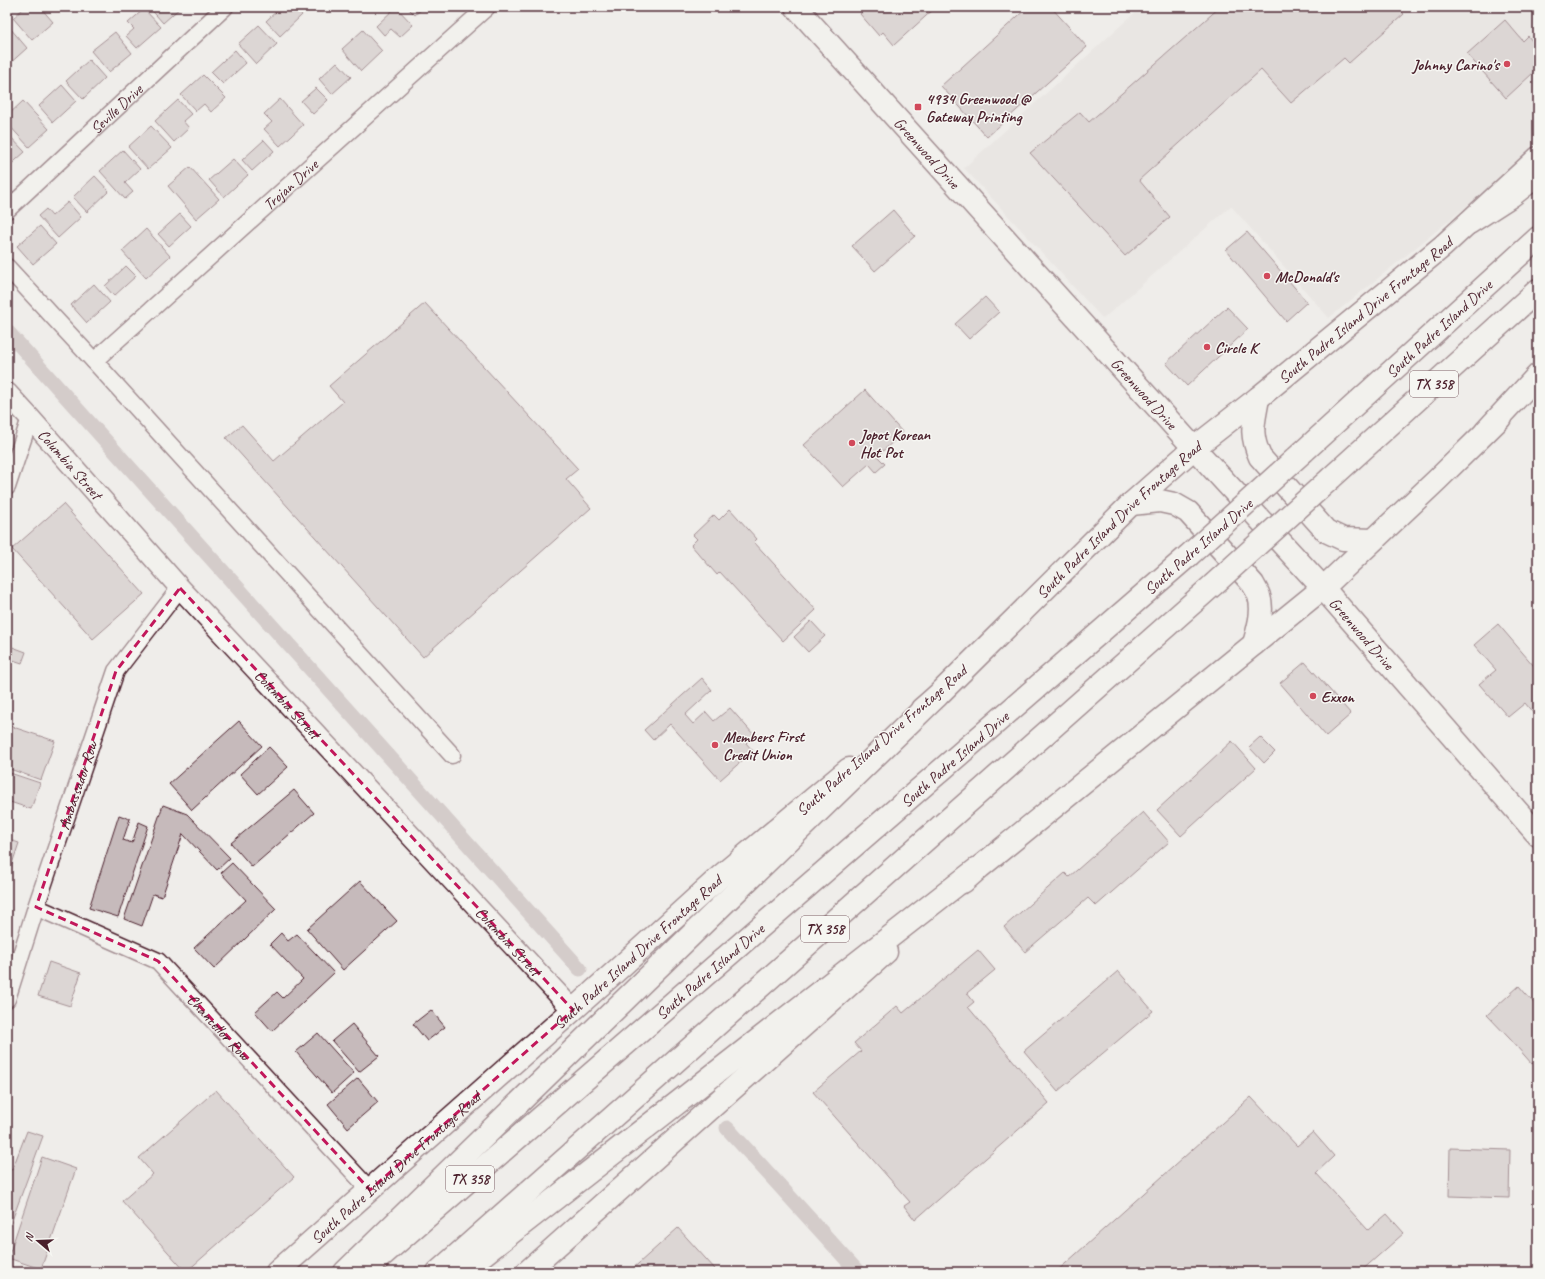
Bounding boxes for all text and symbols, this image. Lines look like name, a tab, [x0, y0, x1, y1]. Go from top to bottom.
place label: Johnny Carino's	[1411, 55, 1500, 75]
marker: Johnny Carino's	[1502, 59, 1512, 69]
street label: Seville Drive	[86, 79, 148, 138]
place label: 4934 Greenwood @ Gateway Printing	[926, 89, 1032, 127]
marker: 4934 Greenwood @ Gateway Printing	[913, 102, 923, 112]
street label: Greenwood Drive	[889, 113, 965, 194]
street label: Trojan Drive	[259, 154, 324, 215]
street label: South Padre Island Drive Frontage Road	[1274, 232, 1456, 388]
place label: McDonald's	[1275, 267, 1340, 287]
marker: McDonald's	[1262, 271, 1272, 281]
street label: South Padre Island Drive	[1380, 275, 1496, 381]
place label: Circle K	[1215, 338, 1261, 358]
marker: Circle K	[1202, 342, 1212, 352]
street label: Greenwood Drive	[1106, 354, 1182, 435]
road number: TX 358	[1410, 371, 1458, 397]
street label: Columbia Street	[33, 425, 108, 506]
place label: Jopot Korean Hot Pot	[859, 425, 931, 463]
marker: Jopot Korean Hot Pot	[847, 438, 857, 448]
street label: South Padre Island Drive Frontage Road	[1032, 438, 1206, 602]
street label: South Padre Island Drive	[1140, 493, 1256, 599]
street label: Greenwood Drive	[1324, 593, 1399, 675]
street label: South Padre Island Drive Frontage Road	[791, 660, 971, 820]
street label: Columbia Street	[250, 666, 326, 745]
place label: Exxon	[1321, 687, 1355, 707]
marker: Exxon	[1308, 691, 1318, 701]
street label: South Padre Island Drive	[896, 706, 1012, 812]
place label: Members First Credit Union	[723, 727, 806, 765]
street label: Ambassador Row	[54, 737, 103, 832]
marker: Members First Credit Union	[710, 740, 720, 750]
street label: South Padre Island Drive Frontage Road	[549, 871, 725, 1033]
street label: Columbia Street	[471, 903, 547, 982]
road number: TX 358	[801, 916, 849, 942]
street label: South Padre Island Drive	[652, 918, 768, 1024]
street label: Chancellor Row	[182, 990, 255, 1066]
street label: South Padre Island Drive Frontage Road	[307, 1086, 487, 1249]
road number: TX 358	[446, 1166, 494, 1192]
north arrow	[18, 1221, 58, 1261]
text: N	[21, 1230, 37, 1243]

